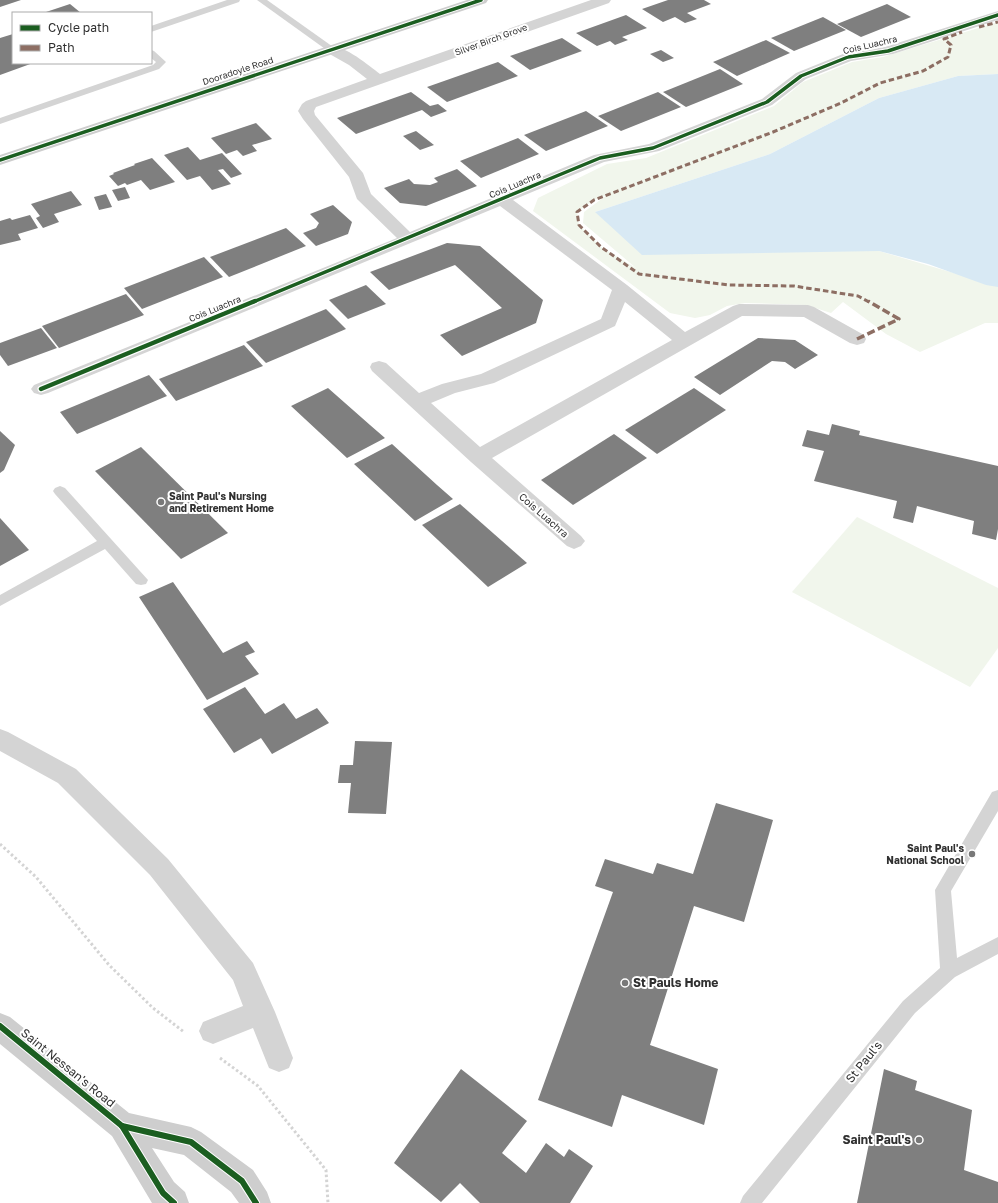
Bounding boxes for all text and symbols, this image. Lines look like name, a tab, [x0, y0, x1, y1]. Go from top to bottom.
legend	[12, 12, 152, 64]
text: Cycle path	[48, 20, 109, 35]
street label: Silver Birch Grove	[453, 21, 529, 58]
street label: Cois Luachra	[842, 33, 898, 56]
text: Path	[48, 40, 75, 55]
street label: Dooradoyle Road	[201, 54, 275, 87]
street label: Cois Luachra	[487, 169, 542, 200]
street label: Cois Luachra	[187, 293, 243, 324]
place label: Saint Paul's Nursing and Retirement Home	[169, 490, 274, 514]
street label: Cois Luachra	[517, 490, 571, 540]
marker: Saint Paul's Nursing and Retirement Home	[156, 497, 166, 507]
place label: Saint Paul's National School	[886, 842, 965, 866]
marker: Saint Paul's National School	[967, 849, 977, 859]
place label: St Pauls Home	[633, 975, 718, 990]
marker: St Pauls Home	[620, 978, 630, 988]
street label: Saint Nessan's Road	[18, 1025, 118, 1110]
street label: St Paul's	[842, 1038, 885, 1086]
place label: Saint Paul's	[842, 1132, 911, 1147]
marker: Saint Paul's	[914, 1135, 924, 1145]

